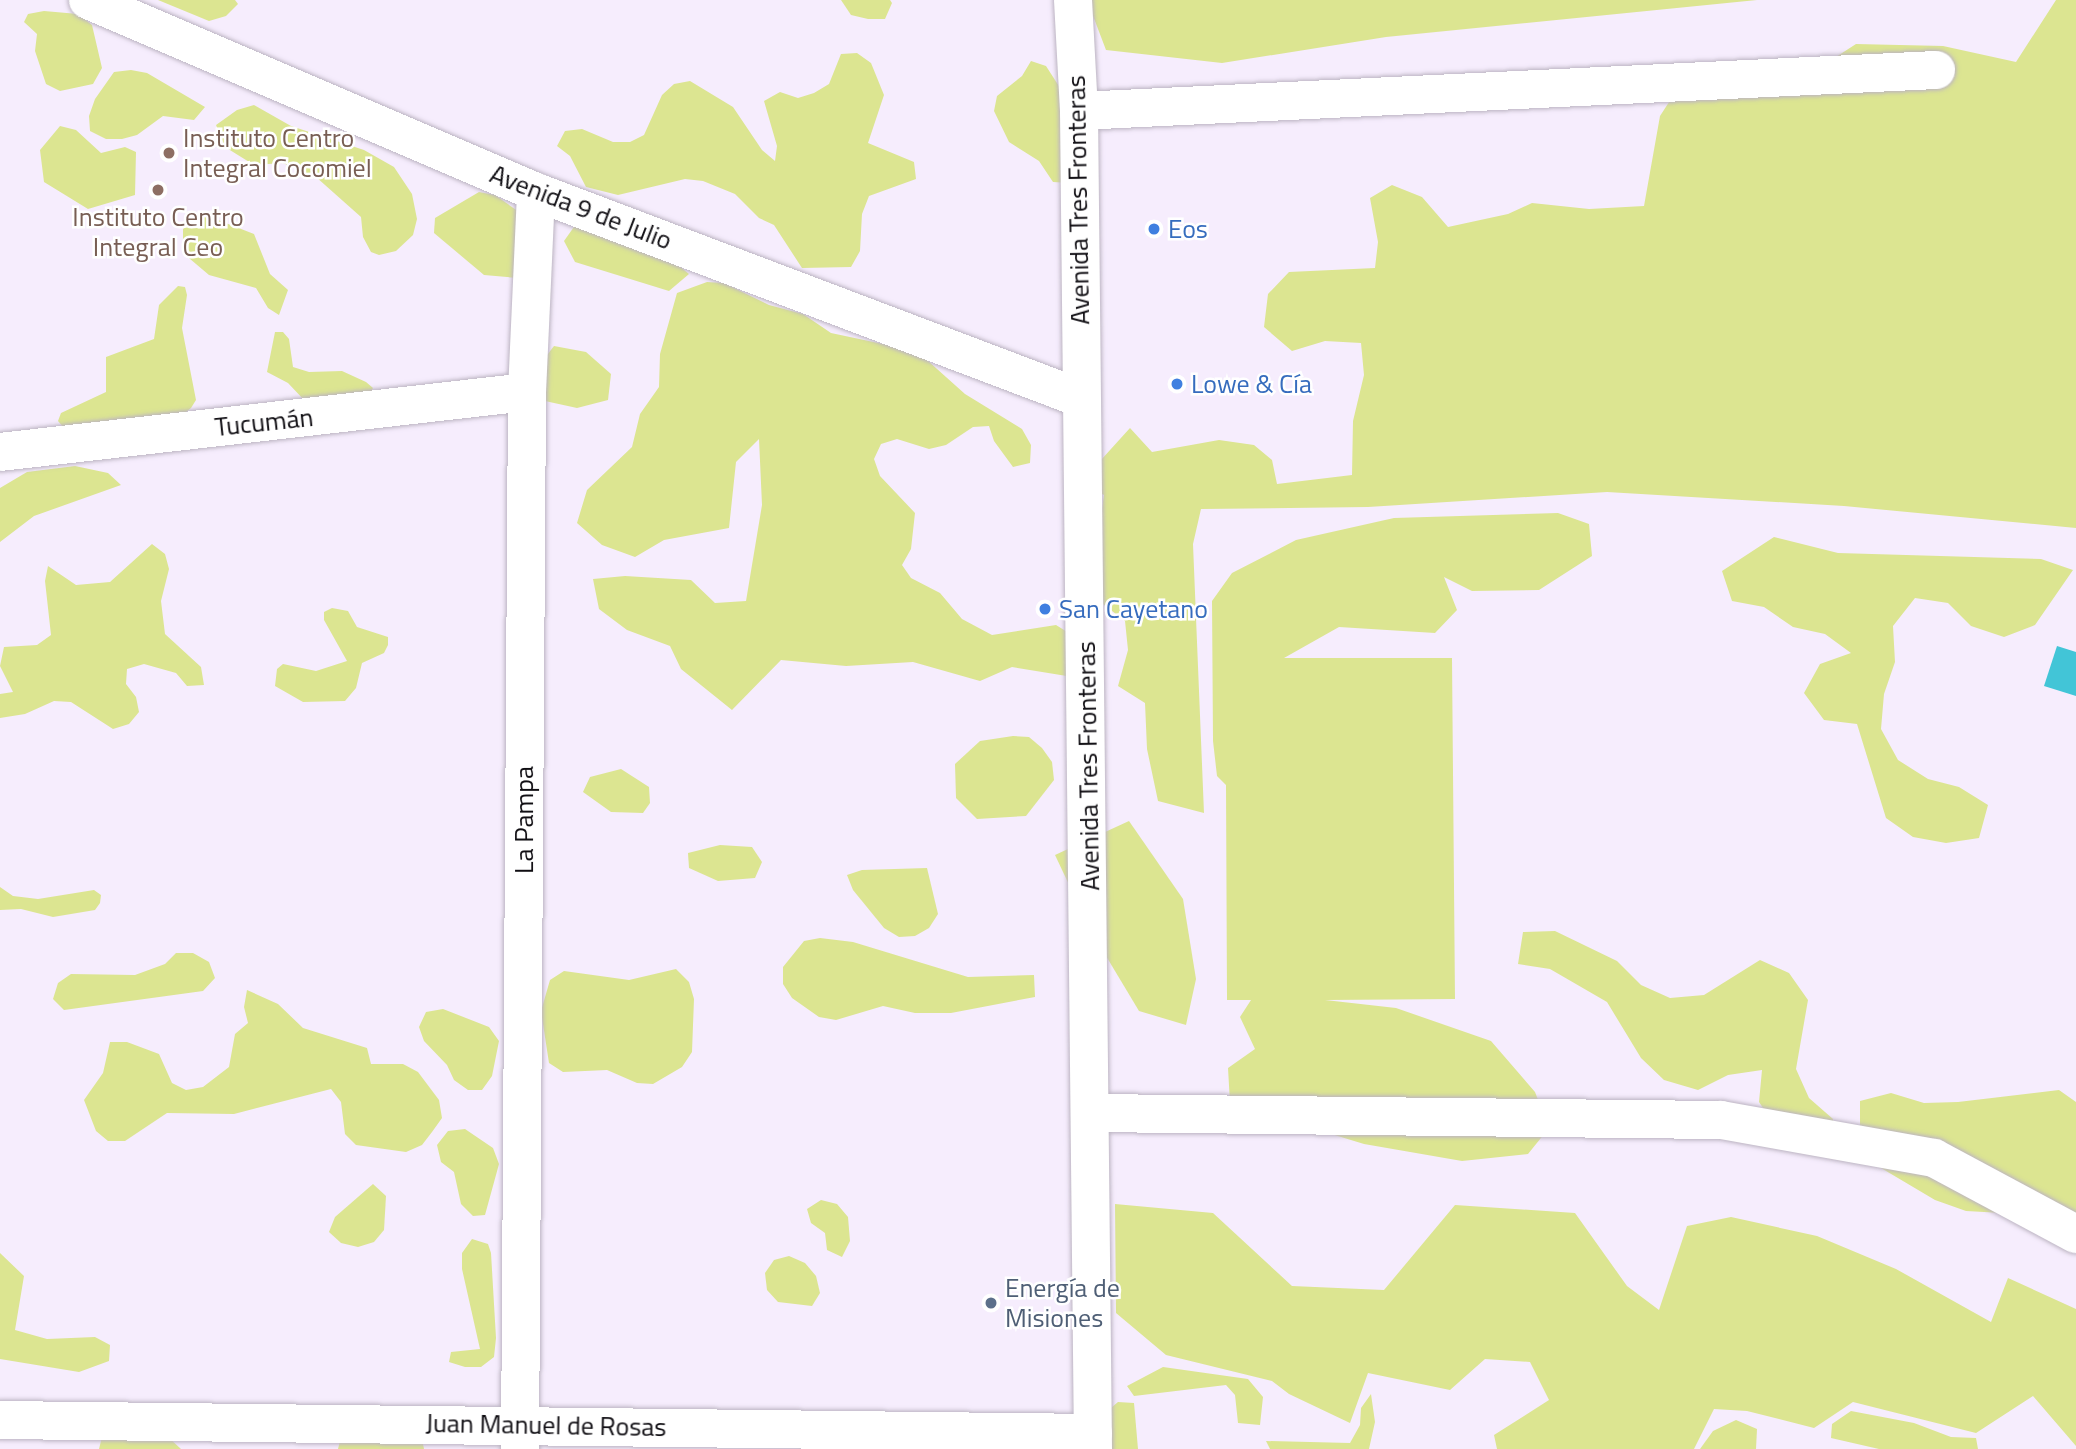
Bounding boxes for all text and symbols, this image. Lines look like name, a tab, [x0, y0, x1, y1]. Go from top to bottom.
street label: Avenida Tres Fronteras	[1060, 75, 1096, 325]
place label: Instituto Centro Integral Cocomiel	[183, 122, 372, 184]
marker: Instituto Centro Integral Cocomiel	[161, 145, 177, 161]
street label: Avenida 9 de Julio	[486, 158, 676, 256]
marker: Instituto Centro Integral Ceo	[150, 182, 166, 198]
place label: Instituto Centro Integral Ceo	[72, 201, 244, 262]
place label: Eos	[1168, 213, 1208, 245]
marker: Eos	[1146, 221, 1162, 237]
place label: Lowe & Cía	[1191, 368, 1312, 400]
marker: Lowe & Cía	[1169, 376, 1185, 392]
street label: Tucumán	[213, 401, 315, 443]
place label: San Cayetano	[1059, 593, 1208, 625]
marker: San Cayetano	[1037, 601, 1053, 617]
street label: Avenida Tres Fronteras	[1070, 641, 1106, 891]
street label: La Pampa	[508, 766, 540, 874]
place label: Energía de Misiones	[1005, 1272, 1120, 1334]
marker: Energía de Misiones	[983, 1295, 999, 1311]
street label: Juan Manuel de Rosas	[425, 1407, 667, 1443]

